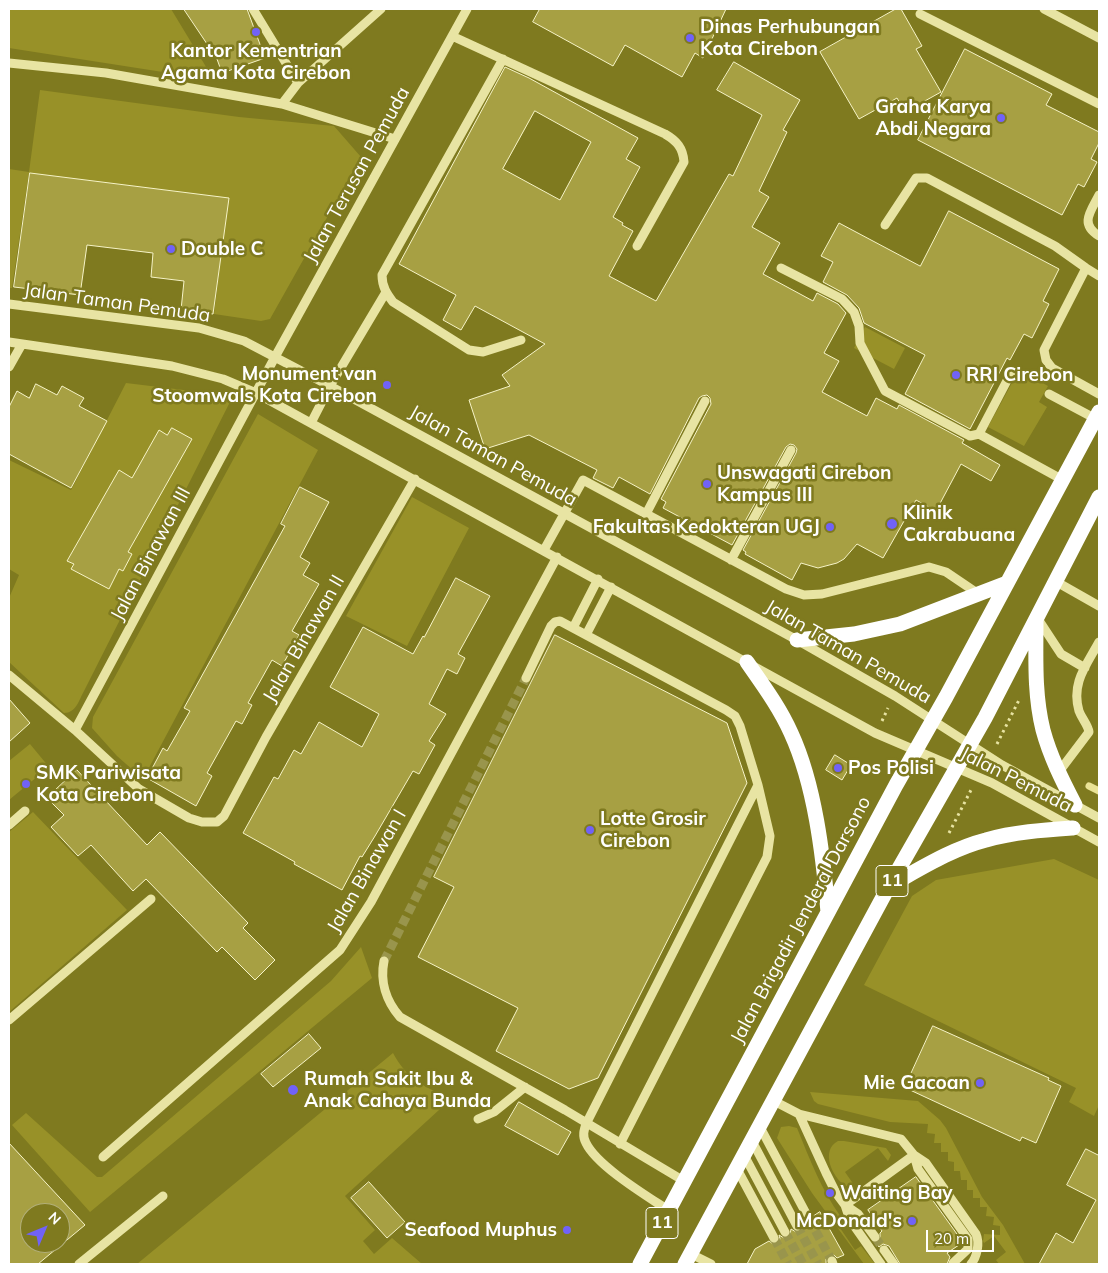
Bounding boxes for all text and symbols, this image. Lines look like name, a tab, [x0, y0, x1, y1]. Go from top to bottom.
place label: Dinas Perhubungan Kota Cirebon	[700, 16, 880, 60]
marker: Kantor Kementrian Agama Kota Cirebon	[250, 26, 262, 38]
marker: Dinas Perhubungan Kota Cirebon	[684, 32, 696, 44]
place label: Kantor Kementrian Agama Kota Cirebon	[161, 40, 351, 84]
street label: Jalan Terusan Pemuda	[299, 83, 415, 267]
place label: Graha Karya Abdi Negara	[875, 96, 991, 140]
marker: Graha Karya Abdi Negara	[995, 112, 1007, 124]
place label: Double C	[181, 238, 263, 260]
marker: Double C	[165, 243, 177, 255]
street label: Jalan Taman Pemuda	[22, 279, 212, 327]
place label: Monument van Stoomwals Kota Cirebon	[152, 363, 377, 407]
place label: RRI Cirebon	[966, 364, 1073, 386]
marker: RRI Cirebon	[950, 369, 962, 381]
marker: Monument van Stoomwals Kota Cirebon	[381, 379, 393, 391]
street label: Jalan Taman Pemuda	[405, 400, 581, 512]
place label: Unswagati Cirebon Kampus III	[717, 462, 891, 506]
marker: Unswagati Cirebon Kampus III	[701, 478, 713, 490]
street label: Jalan Binawan III	[106, 483, 196, 625]
place label: Klinik Cakrabuana	[903, 502, 1015, 546]
place label: Fakultas Kedokteran UGJ	[593, 516, 820, 538]
marker: Klinik Cakrabuana	[885, 517, 899, 531]
marker: Fakultas Kedokteran UGJ	[824, 521, 836, 533]
street label: Jalan Binawan II	[258, 571, 350, 707]
street label: Jalan Taman Pemuda	[761, 595, 935, 709]
street label: Jalan Pemuda	[956, 742, 1076, 818]
place label: Pos Polisi	[848, 757, 934, 779]
place label: SMK Pariwisata Kota Cirebon	[36, 762, 181, 806]
marker: Pos Polisi	[832, 762, 844, 774]
marker: SMK Pariwisata Kota Cirebon	[20, 778, 32, 790]
street label: Jalan Brigadir Jenderal Darsono	[726, 793, 876, 1047]
street label: Jalan Binawan I	[323, 805, 411, 937]
place label: Lotte Grosir Cirebon	[600, 808, 706, 852]
marker: Lotte Grosir Cirebon	[584, 824, 596, 836]
road number: 11	[876, 866, 908, 896]
place label: Rumah Sakit Ibu & Anak Cahaya Bunda	[304, 1068, 491, 1112]
place label: Mie Gacoan	[863, 1072, 970, 1094]
marker: Mie Gacoan	[974, 1077, 986, 1089]
marker: Rumah Sakit Ibu & Anak Cahaya Bunda	[286, 1083, 300, 1097]
place label: Waiting Bay	[840, 1182, 953, 1204]
marker: Waiting Bay	[824, 1187, 836, 1199]
north arrow	[20, 1203, 70, 1253]
text: N	[45, 1208, 65, 1228]
road number: 11	[646, 1208, 678, 1238]
place label: McDonald's	[796, 1210, 902, 1232]
marker: McDonald's	[906, 1215, 918, 1227]
place label: Seafood Muphus	[404, 1219, 557, 1241]
scale bar	[928, 1220, 996, 1252]
marker: Seafood Muphus	[561, 1224, 573, 1236]
text: 20 m	[934, 1229, 969, 1248]

